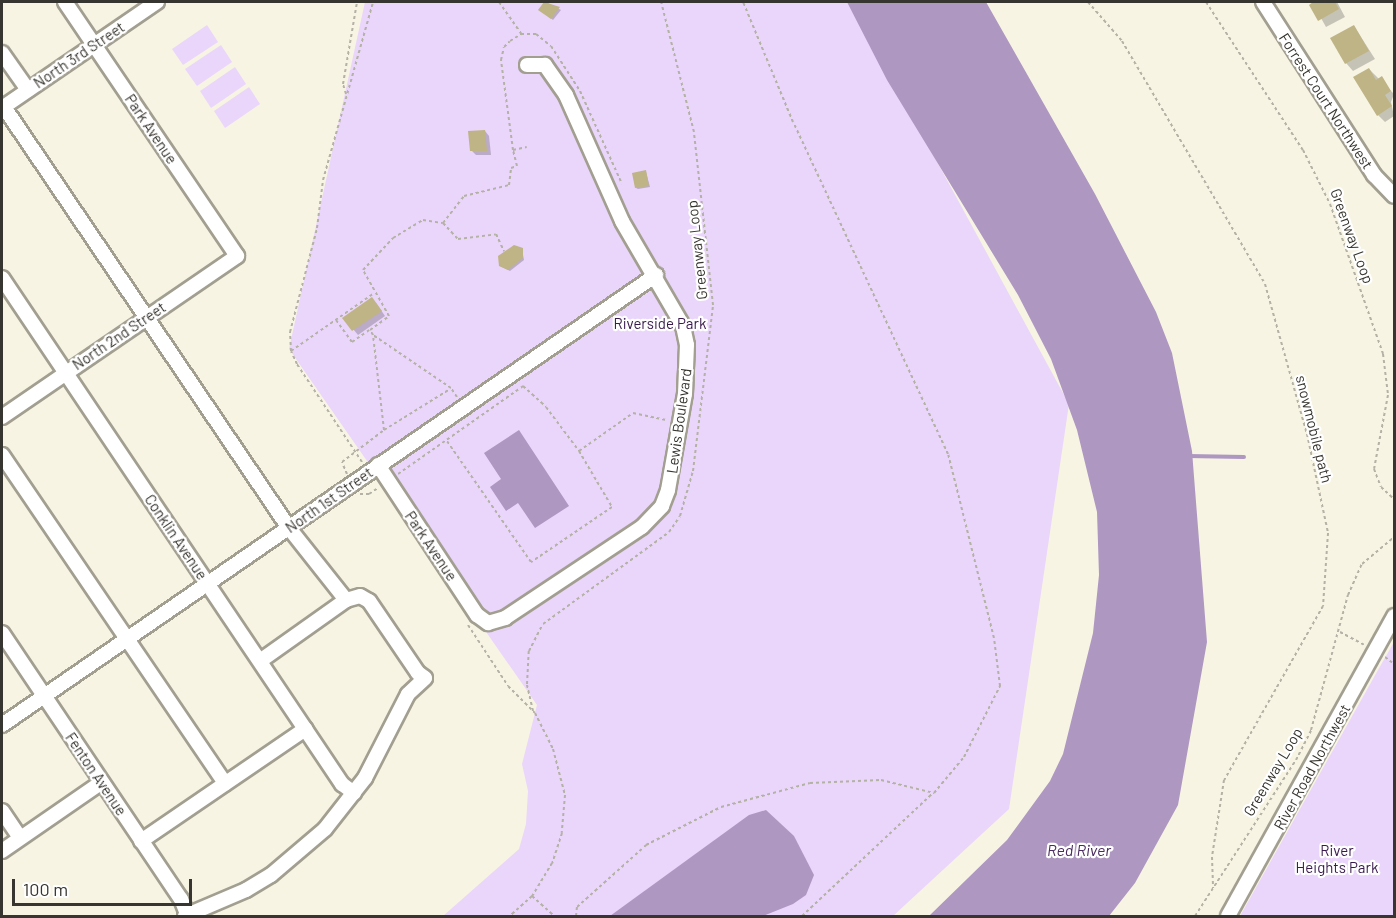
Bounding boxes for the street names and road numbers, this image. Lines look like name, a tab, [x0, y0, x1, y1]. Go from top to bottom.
street label: North 3rd Street	[30, 18, 128, 92]
street label: Forrest Court Northwest	[1275, 30, 1377, 172]
street label: Park Avenue	[121, 91, 181, 167]
street label: Greenway Loop	[1326, 186, 1378, 286]
street label: Greenway Loop	[683, 199, 711, 301]
street label: North 2nd Street	[69, 298, 169, 374]
street label: Lewis Boulevard	[663, 367, 695, 475]
street label: snowmobile path	[1292, 373, 1336, 485]
street label: North 1st Street	[282, 463, 376, 537]
street label: Conklin Avenue	[141, 491, 211, 583]
street label: Park Avenue	[401, 508, 461, 584]
street label: River Road Northwest	[1270, 701, 1354, 833]
street label: Greenway Loop	[1240, 725, 1306, 819]
street label: Fenton Avenue	[62, 729, 130, 819]

